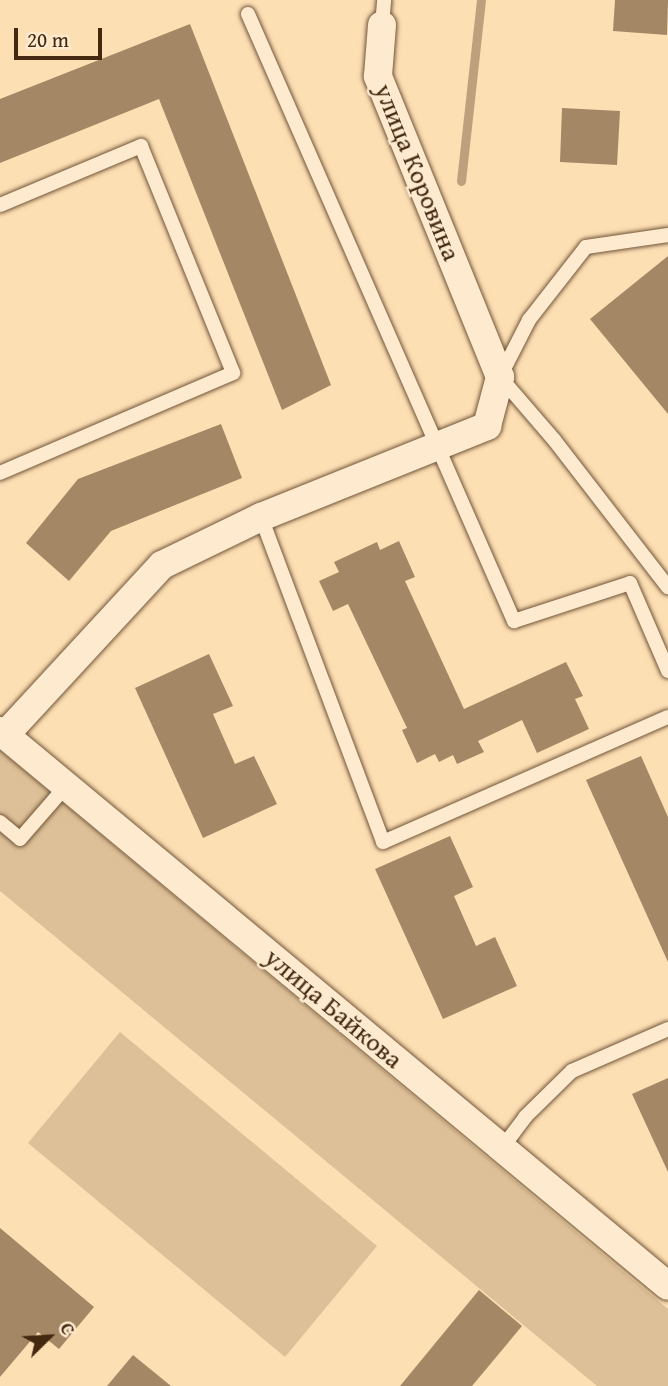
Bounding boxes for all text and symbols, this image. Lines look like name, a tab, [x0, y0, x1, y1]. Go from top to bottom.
scale bar	[18, 14, 105, 58]
text: 20 m	[27, 24, 69, 55]
street label: улица Коровина	[368, 79, 468, 265]
street label: улица Байкова	[259, 941, 409, 1075]
north arrow	[14, 1302, 84, 1372]
text: С	[53, 1318, 83, 1339]

